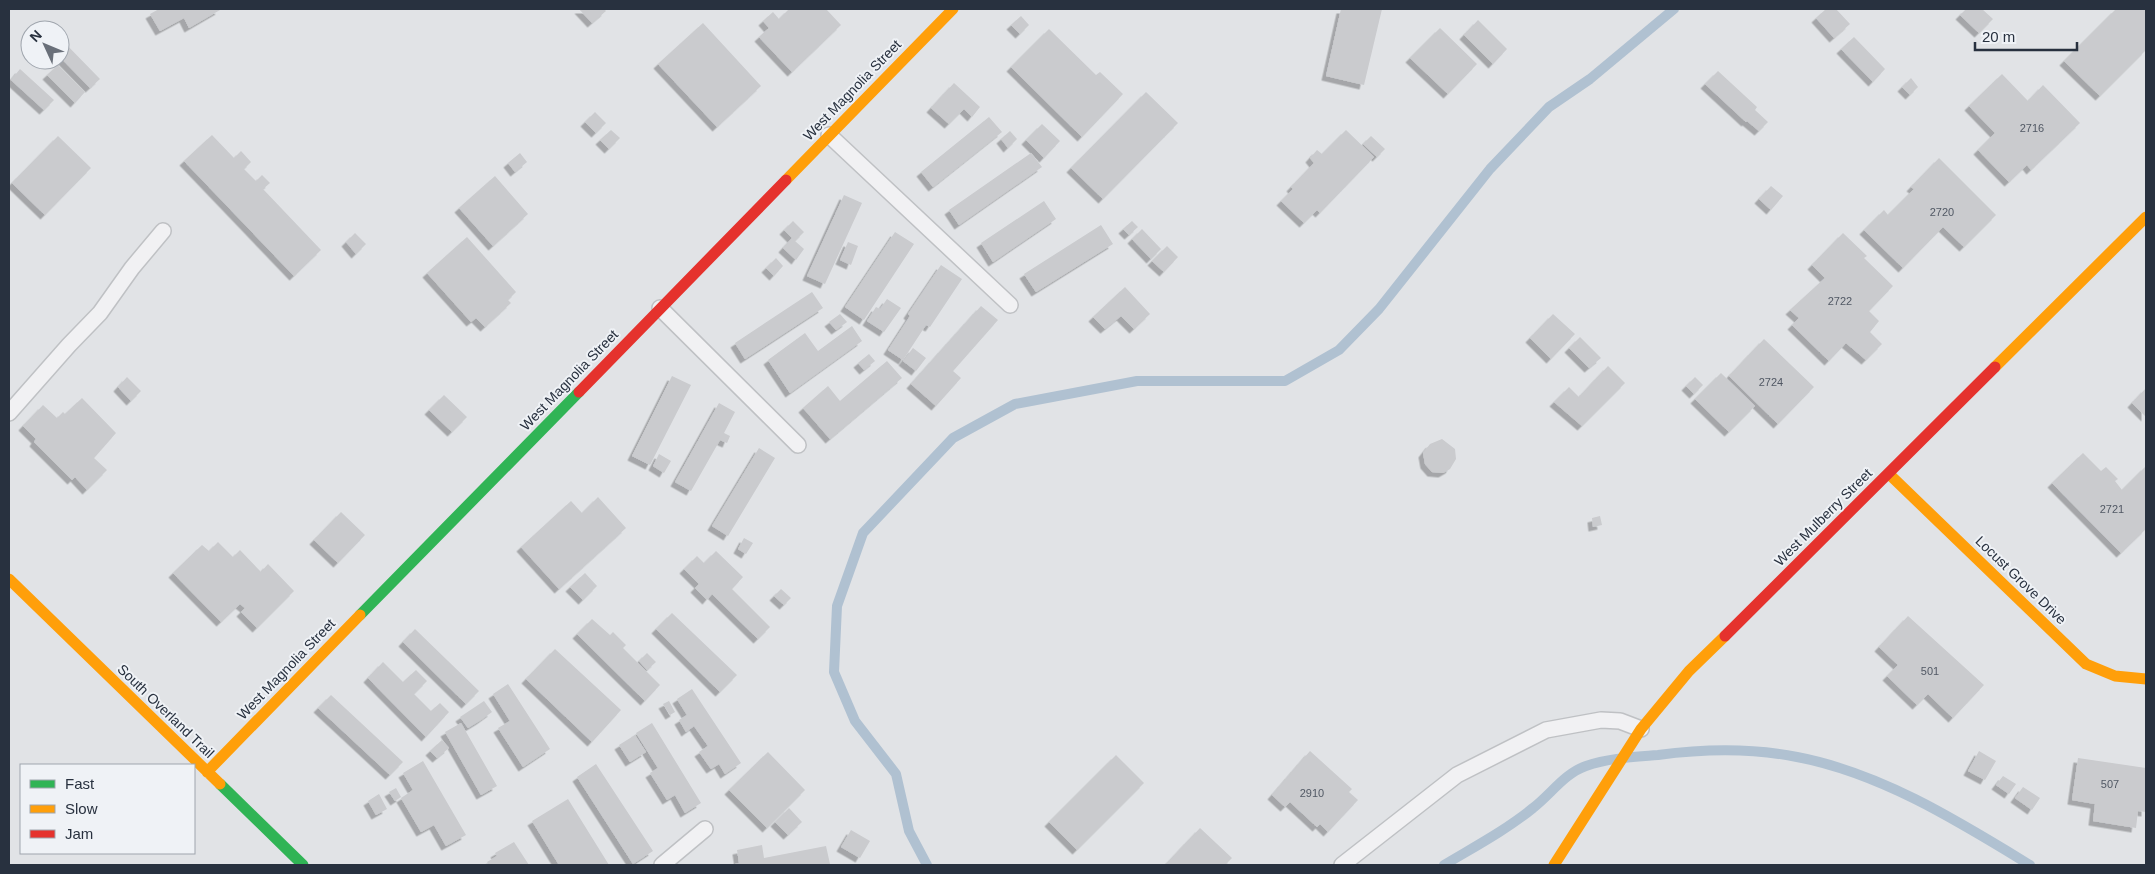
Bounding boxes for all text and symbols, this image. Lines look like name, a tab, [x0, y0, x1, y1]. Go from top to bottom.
north arrow	[20, 20, 70, 70]
scale bar	[1975, 20, 2078, 52]
text: N	[26, 27, 45, 45]
text: 20 m	[1982, 28, 2015, 45]
street label: West Magnolia Street	[800, 36, 904, 144]
house number: 2716	[2020, 122, 2044, 134]
house number: 2720	[1930, 206, 1954, 218]
house number: 2722	[1828, 295, 1852, 307]
street label: West Magnolia Street	[517, 326, 621, 434]
house number: 2724	[1759, 376, 1783, 388]
street label: West Mulberry Street	[1771, 465, 1875, 569]
house number: 2721	[2100, 503, 2124, 515]
street label: Locust Grove Drive	[1972, 533, 2070, 628]
street label: West Magnolia Street	[234, 615, 338, 723]
street label: South Overland Trail	[115, 661, 217, 761]
house number: 501	[1921, 665, 1939, 677]
legend	[20, 764, 195, 854]
text: Fast	[65, 775, 95, 792]
house number: 507	[2101, 778, 2119, 790]
house number: 2910	[1300, 787, 1324, 799]
text: Slow	[65, 800, 98, 817]
text: Jam	[65, 825, 93, 842]

